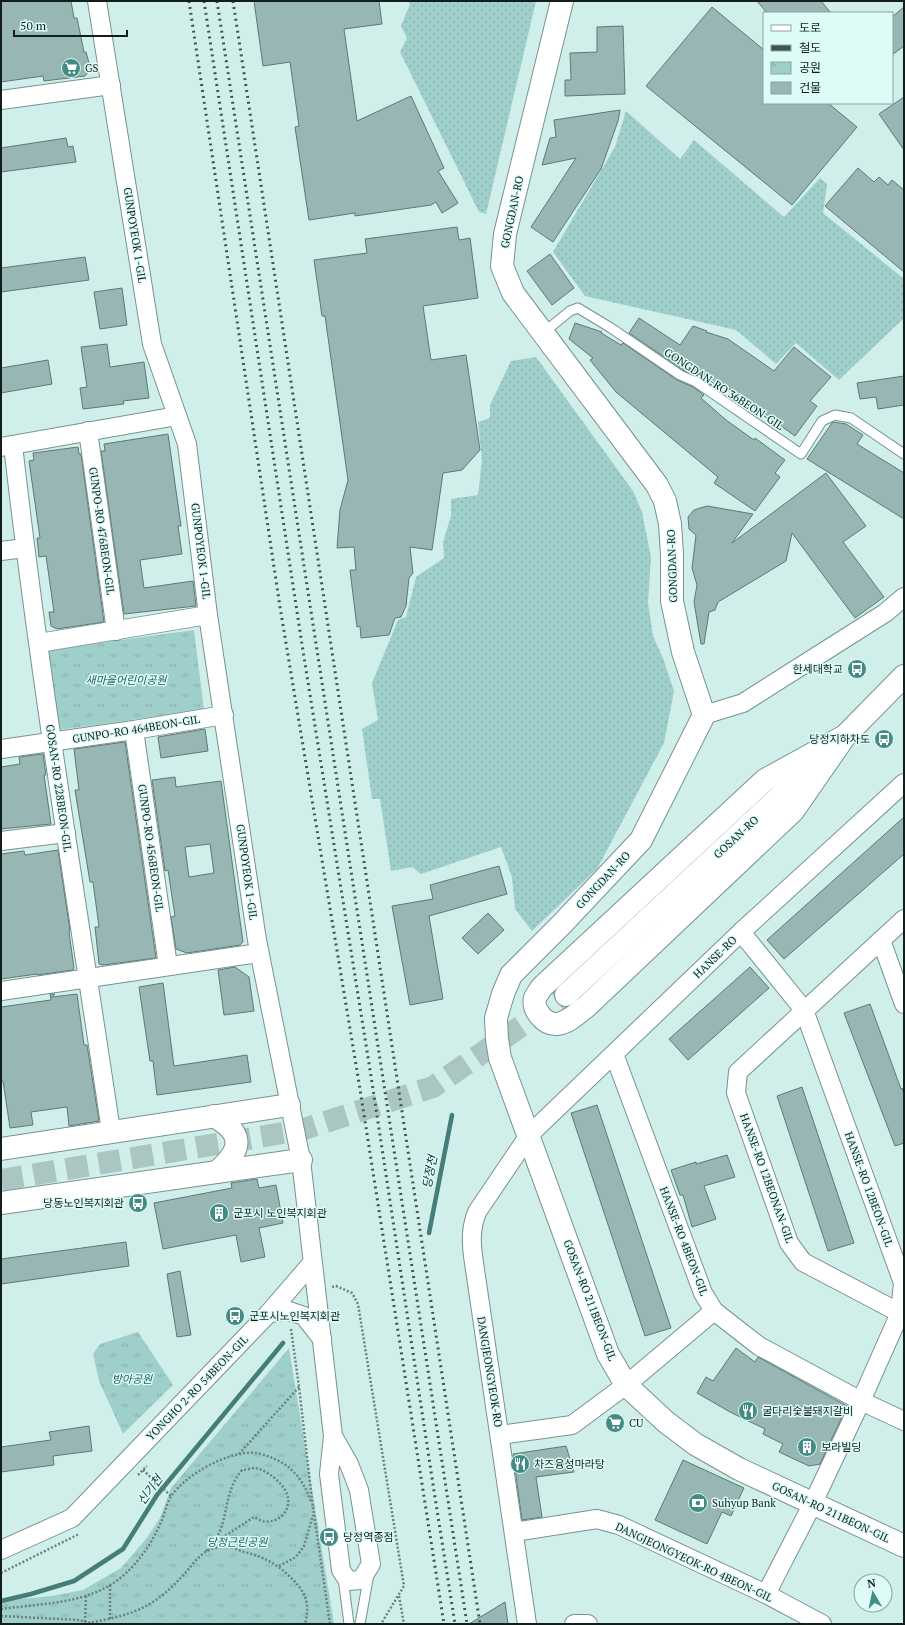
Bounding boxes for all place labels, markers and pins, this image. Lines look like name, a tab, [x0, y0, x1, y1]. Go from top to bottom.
supermarket icon: GS	[60, 57, 82, 79]
place label: GS	[85, 61, 99, 75]
bus stop icon: 한세대학교	[846, 658, 868, 680]
place label: 한세대학교	[792, 662, 843, 676]
bus stop icon: 당정지하차도	[873, 728, 895, 750]
place label: 당정지하차도	[809, 732, 870, 746]
bus stop icon: 당동노인복지회관	[127, 1192, 149, 1214]
place label: 당동노인복지회관	[43, 1196, 124, 1210]
building icon: 군포시 노인복지회관	[208, 1202, 230, 1224]
place label: 군포시 노인복지회관	[233, 1206, 327, 1220]
bus stop icon: 군포시노인복지회관	[224, 1305, 246, 1327]
place label: 군포시노인복지회관	[249, 1309, 340, 1323]
restaurant icon: 굴다리숯불돼지갈비	[737, 1400, 759, 1422]
place label: 굴다리숯불돼지갈비	[762, 1404, 853, 1418]
supermarket icon: CU	[604, 1412, 626, 1434]
place label: CU	[629, 1416, 644, 1430]
building icon: 보라빌딩	[796, 1436, 818, 1458]
place label: 보라빌딩	[821, 1440, 861, 1454]
restaurant icon: 차즈융성마라탕	[509, 1453, 531, 1475]
place label: 차즈융성마라탕	[534, 1457, 605, 1471]
bank icon: Suhyup Bank	[687, 1492, 709, 1514]
place label: Suhyup Bank	[712, 1496, 776, 1510]
bus stop icon: 당정역종점	[318, 1526, 340, 1548]
place label: 당정역종점	[343, 1530, 394, 1544]

